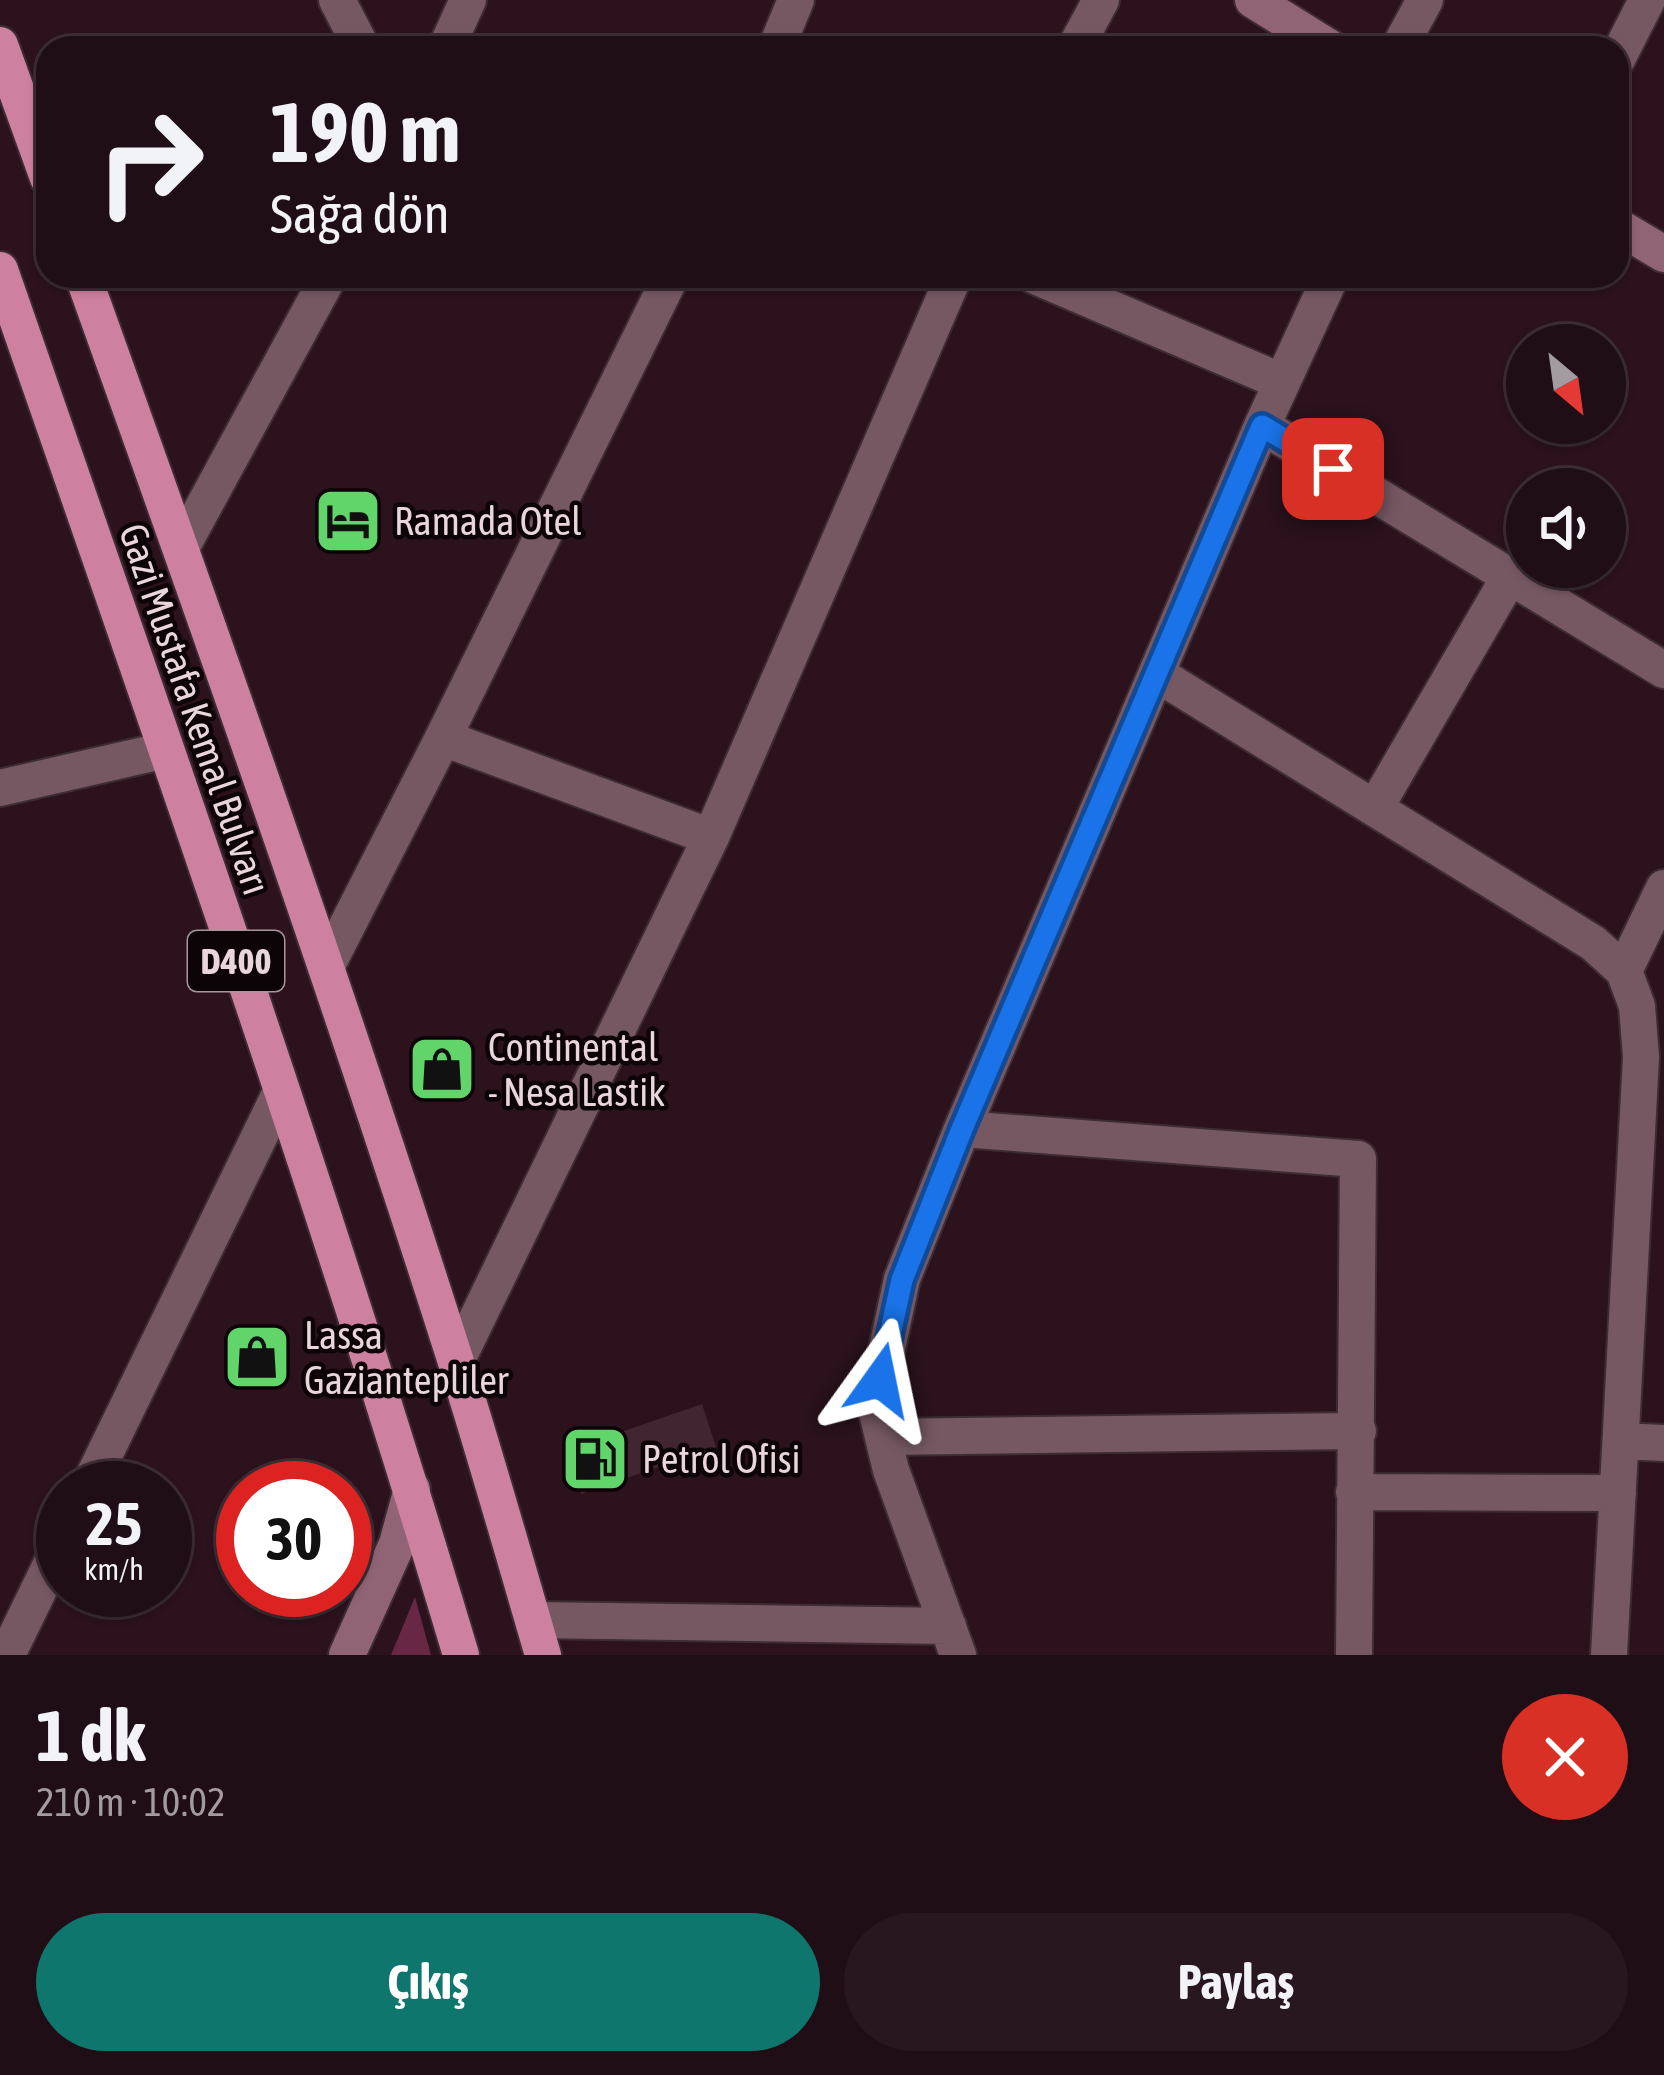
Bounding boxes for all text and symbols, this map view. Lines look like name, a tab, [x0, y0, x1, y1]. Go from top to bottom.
icon: right	[72, 84, 228, 240]
text: 190 m	[270, 84, 460, 180]
text: Sağa dön	[270, 183, 450, 244]
north arrow	[1506, 324, 1626, 444]
map controls	[1506, 324, 1626, 588]
pin	[1282, 418, 1384, 520]
icon: arrive	[1300, 436, 1366, 502]
button: sound	[1506, 468, 1626, 588]
hotel icon: Ramada Otel	[313, 486, 383, 556]
place label: Ramada Otel	[394, 499, 581, 543]
street label: Gazi Mustafa Kemal Bulvarı	[111, 518, 279, 900]
road number: D400	[188, 931, 284, 991]
place label: Continental - Nesa Lastik	[488, 1025, 665, 1114]
shop icon: Continental - Nesa Lastik	[407, 1034, 477, 1104]
place label: Lassa Gaziantepliler	[304, 1313, 509, 1402]
position arrow	[817, 1317, 943, 1443]
shop icon: Lassa Gaziantepliler	[222, 1322, 292, 1392]
fuel station icon: Petrol Ofisi	[560, 1424, 630, 1494]
place label: Petrol Ofisi	[642, 1437, 800, 1481]
speed limit sign: 30	[216, 1461, 372, 1617]
text: 25	[86, 1489, 142, 1558]
text: km/h	[84, 1552, 144, 1586]
text: 1 dk	[36, 1694, 146, 1776]
button: close	[1502, 1694, 1628, 1820]
text: 210 m · 10:02	[36, 1780, 225, 1824]
button: Çıkış	[36, 1913, 820, 2051]
button: Paylaş	[844, 1913, 1628, 2051]

